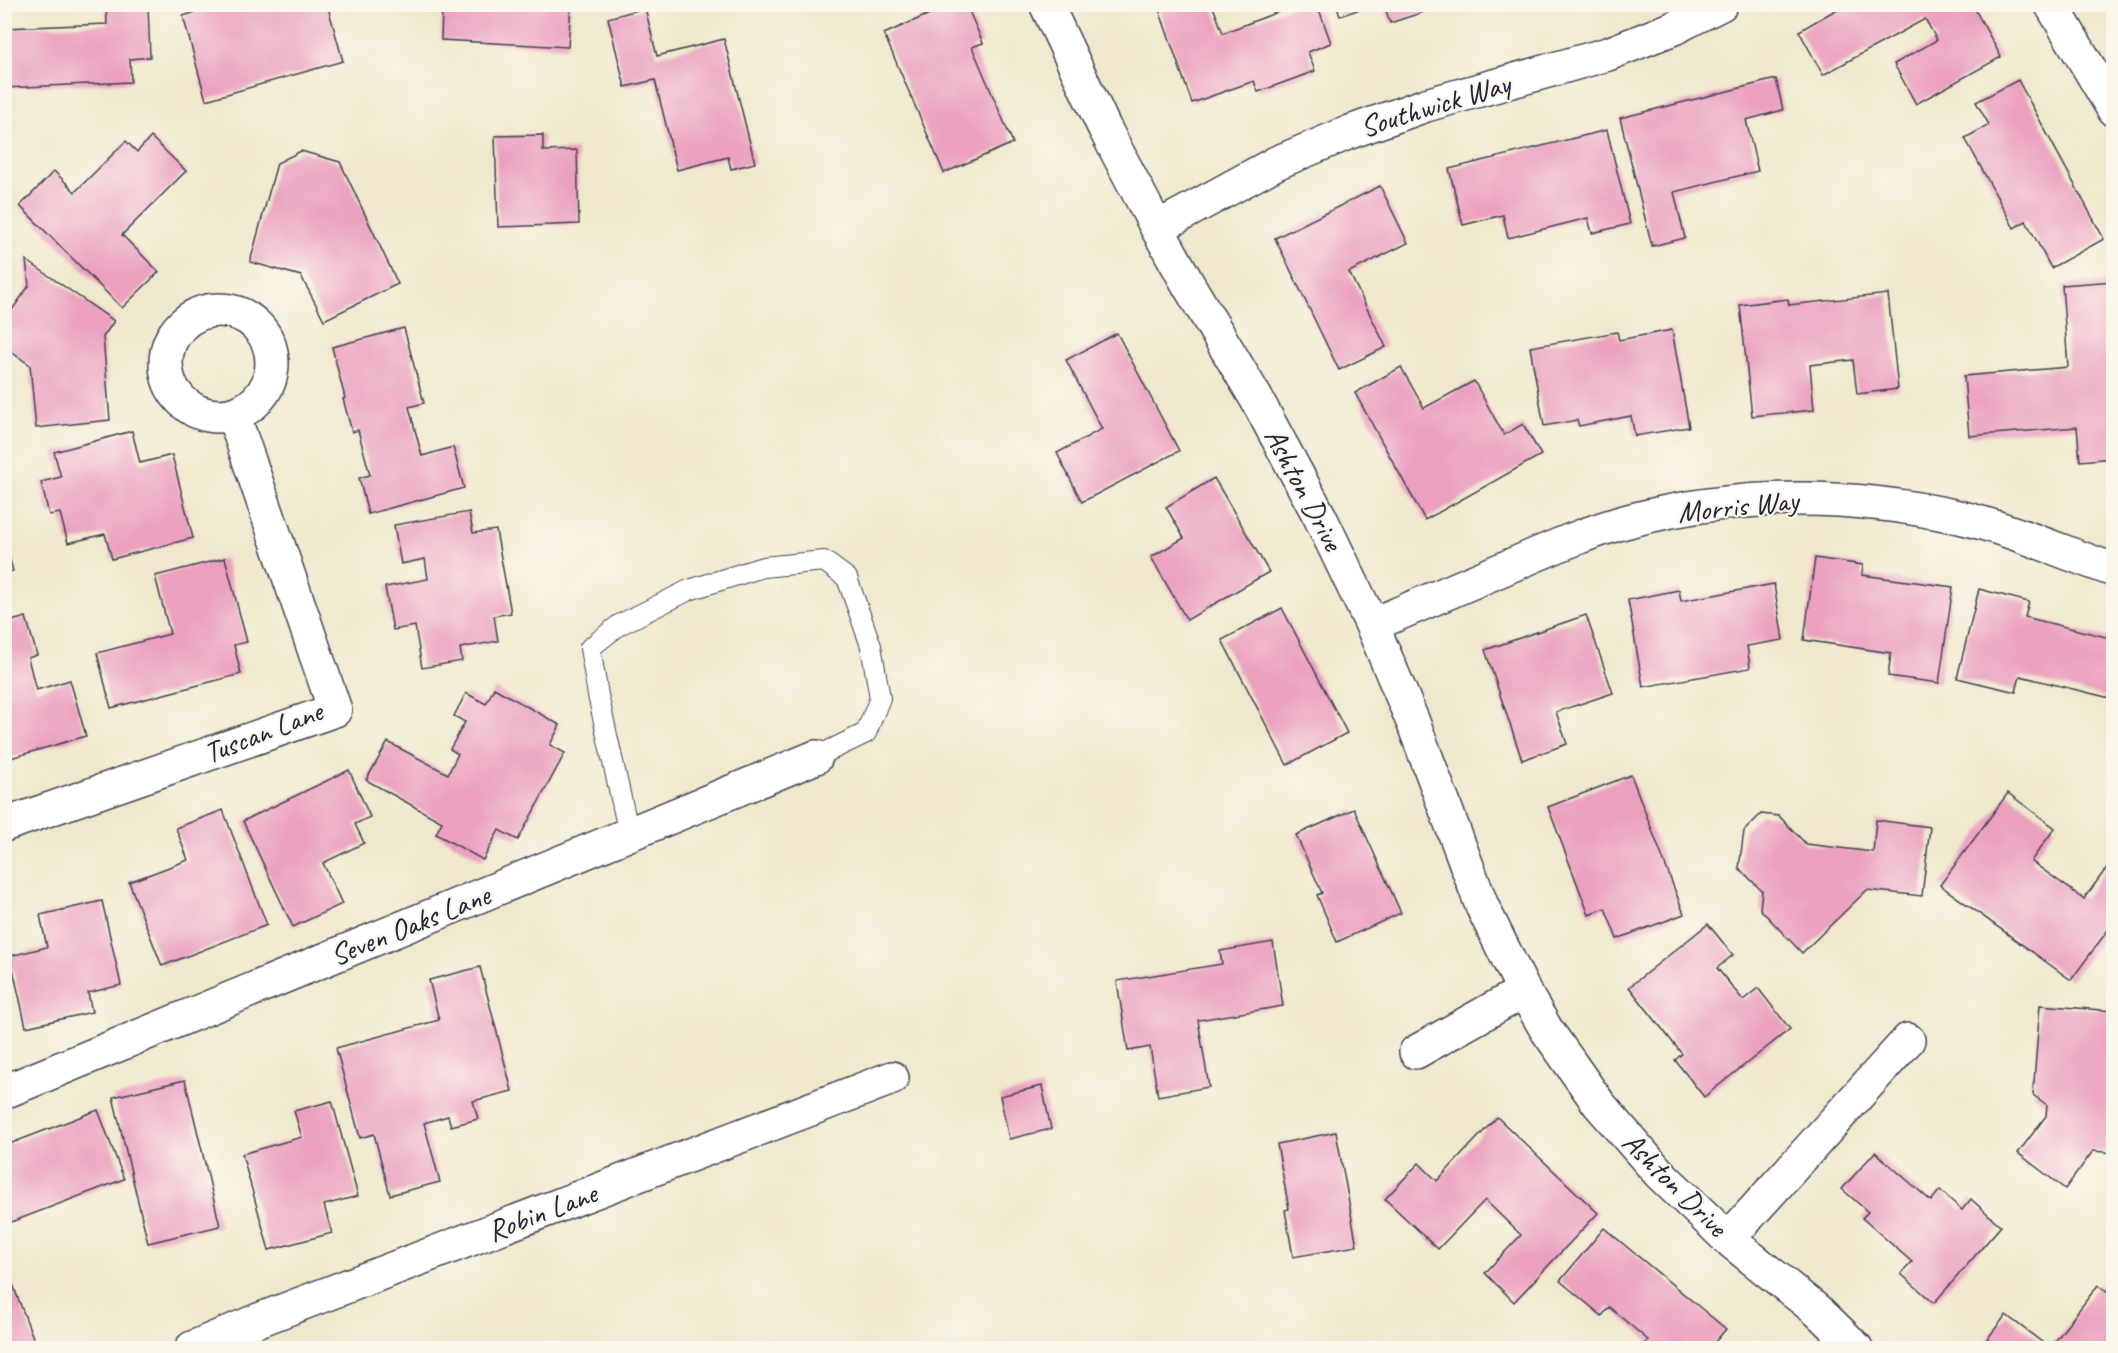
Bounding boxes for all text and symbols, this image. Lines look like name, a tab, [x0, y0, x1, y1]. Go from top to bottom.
street label: Southwick Way	[1356, 63, 1517, 146]
street label: Ashton Drive	[1256, 421, 1353, 559]
street label: Morris Way	[1676, 480, 1803, 531]
street label: Tuscan Lane	[198, 691, 330, 772]
street label: Seven Oaks Lane	[325, 875, 498, 974]
street label: Ashton Drive	[1614, 1123, 1737, 1246]
street label: Robin Lane	[482, 1173, 604, 1250]

